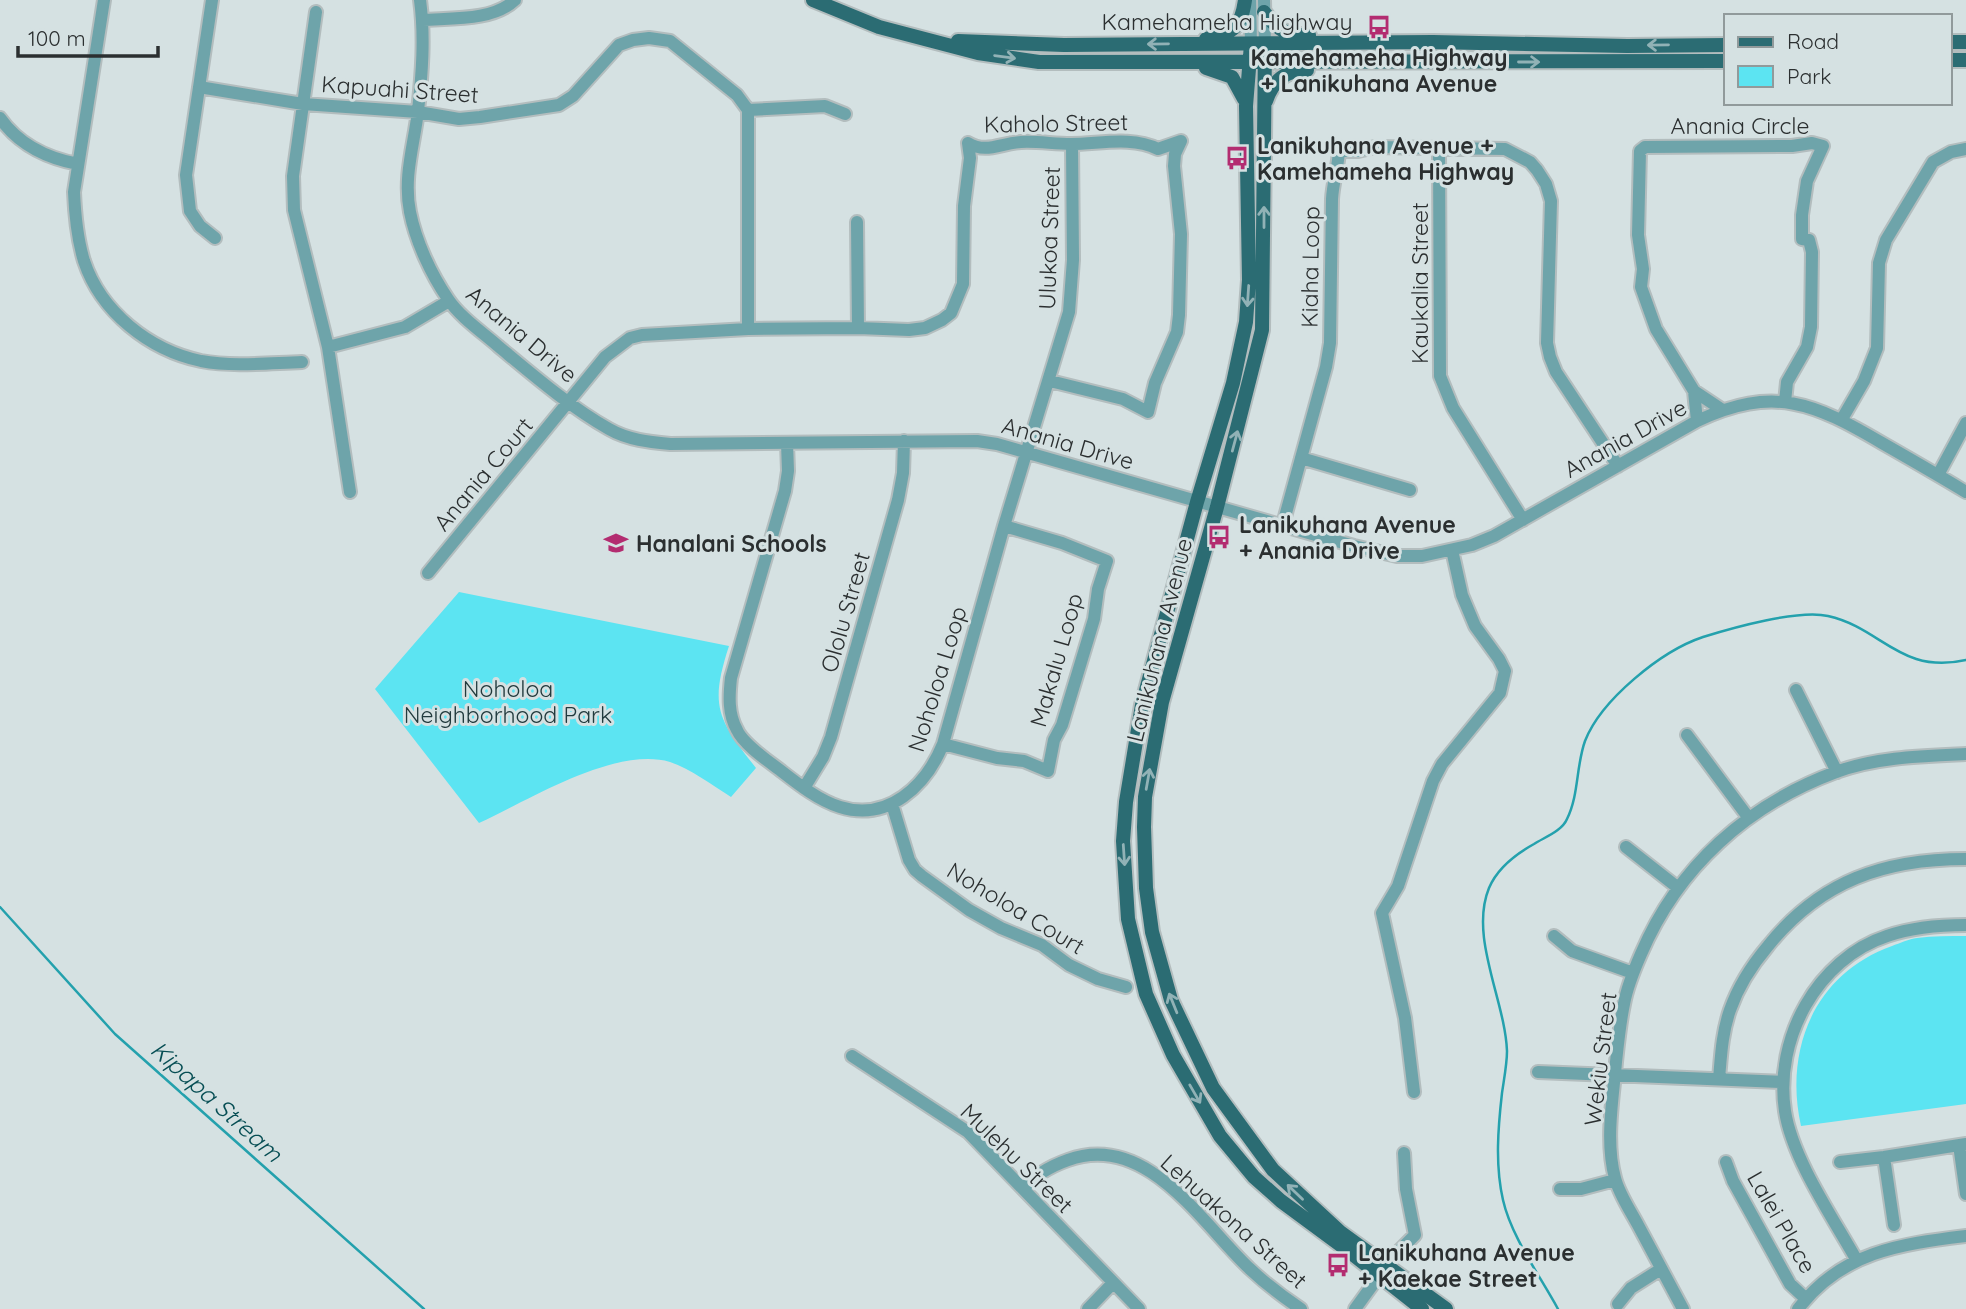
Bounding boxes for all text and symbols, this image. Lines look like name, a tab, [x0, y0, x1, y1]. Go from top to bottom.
street label: Kamehameha Highway	[1102, 7, 1352, 36]
bus stop icon: Kamehameha Highway + Lanikuhana Avenue	[1365, 13, 1393, 41]
scale bar	[18, 14, 158, 58]
legend	[1724, 14, 1952, 105]
text: 100 m	[28, 25, 86, 51]
text: Road	[1787, 28, 1839, 54]
one-way arrow	[1147, 37, 1170, 50]
one-way arrow	[1647, 39, 1670, 52]
place label: Kamehameha Highway + Lanikuhana Avenue	[1250, 43, 1508, 98]
one-way arrow	[993, 51, 1016, 64]
one-way arrow	[1517, 55, 1540, 69]
text: Park	[1787, 63, 1831, 89]
street label: Kapuahi Street	[320, 69, 480, 109]
street label: Kaholo Street	[984, 107, 1129, 139]
street label: Anania Circle	[1671, 111, 1809, 140]
place label: Lanikuhana Avenue + Kamehameha Highway	[1257, 131, 1514, 186]
bus stop icon: Lanikuhana Avenue + Kamehameha Highway	[1223, 144, 1251, 172]
street label: Ulukoa Street	[1032, 166, 1066, 310]
street label: Kaukalia Street	[1405, 202, 1434, 364]
one-way arrow	[1257, 206, 1271, 229]
street label: Kiaha Loop	[1294, 206, 1326, 328]
street label: Anania Drive	[461, 279, 583, 389]
one-way arrow	[1241, 285, 1254, 308]
street label: Anania Drive	[1559, 392, 1691, 484]
street label: Anania Drive	[999, 410, 1137, 476]
street label: Anania Court	[427, 411, 539, 537]
one-way arrow	[1229, 431, 1242, 453]
place label: Lanikuhana Avenue + Anania Drive	[1239, 510, 1456, 565]
bus stop icon: Lanikuhana Avenue + Anania Drive	[1205, 523, 1233, 551]
school or university icon: Hanalani Schools	[602, 529, 630, 557]
place label: Hanalani Schools	[636, 529, 827, 558]
street label: Lanikuhana Avenue	[1120, 535, 1198, 745]
street label: Ololu Street	[814, 548, 876, 676]
street label: Makalu Loop	[1023, 590, 1089, 730]
street label: Noholoa Loop	[901, 603, 973, 755]
park label: Noholoa Neighborhood Park	[404, 674, 612, 729]
one-way arrow	[1142, 768, 1155, 791]
one-way arrow	[1118, 844, 1131, 866]
street label: Noholoa Court	[942, 856, 1090, 961]
street label: Wekiu Street	[1577, 990, 1623, 1127]
one-way arrow	[1166, 992, 1179, 1014]
water label: Kipapa Stream	[145, 1034, 290, 1169]
one-way arrow	[1188, 1083, 1202, 1103]
street label: Mulehu Street	[955, 1097, 1080, 1219]
street label: Lehuakona Street	[1155, 1148, 1313, 1295]
street label: Lalei Place	[1741, 1166, 1823, 1278]
one-way arrow	[1287, 1184, 1304, 1201]
place label: Lanikuhana Avenue + Kaekae Street	[1358, 1238, 1575, 1293]
bus stop icon: Lanikuhana Avenue + Kaekae Street	[1324, 1251, 1352, 1279]

